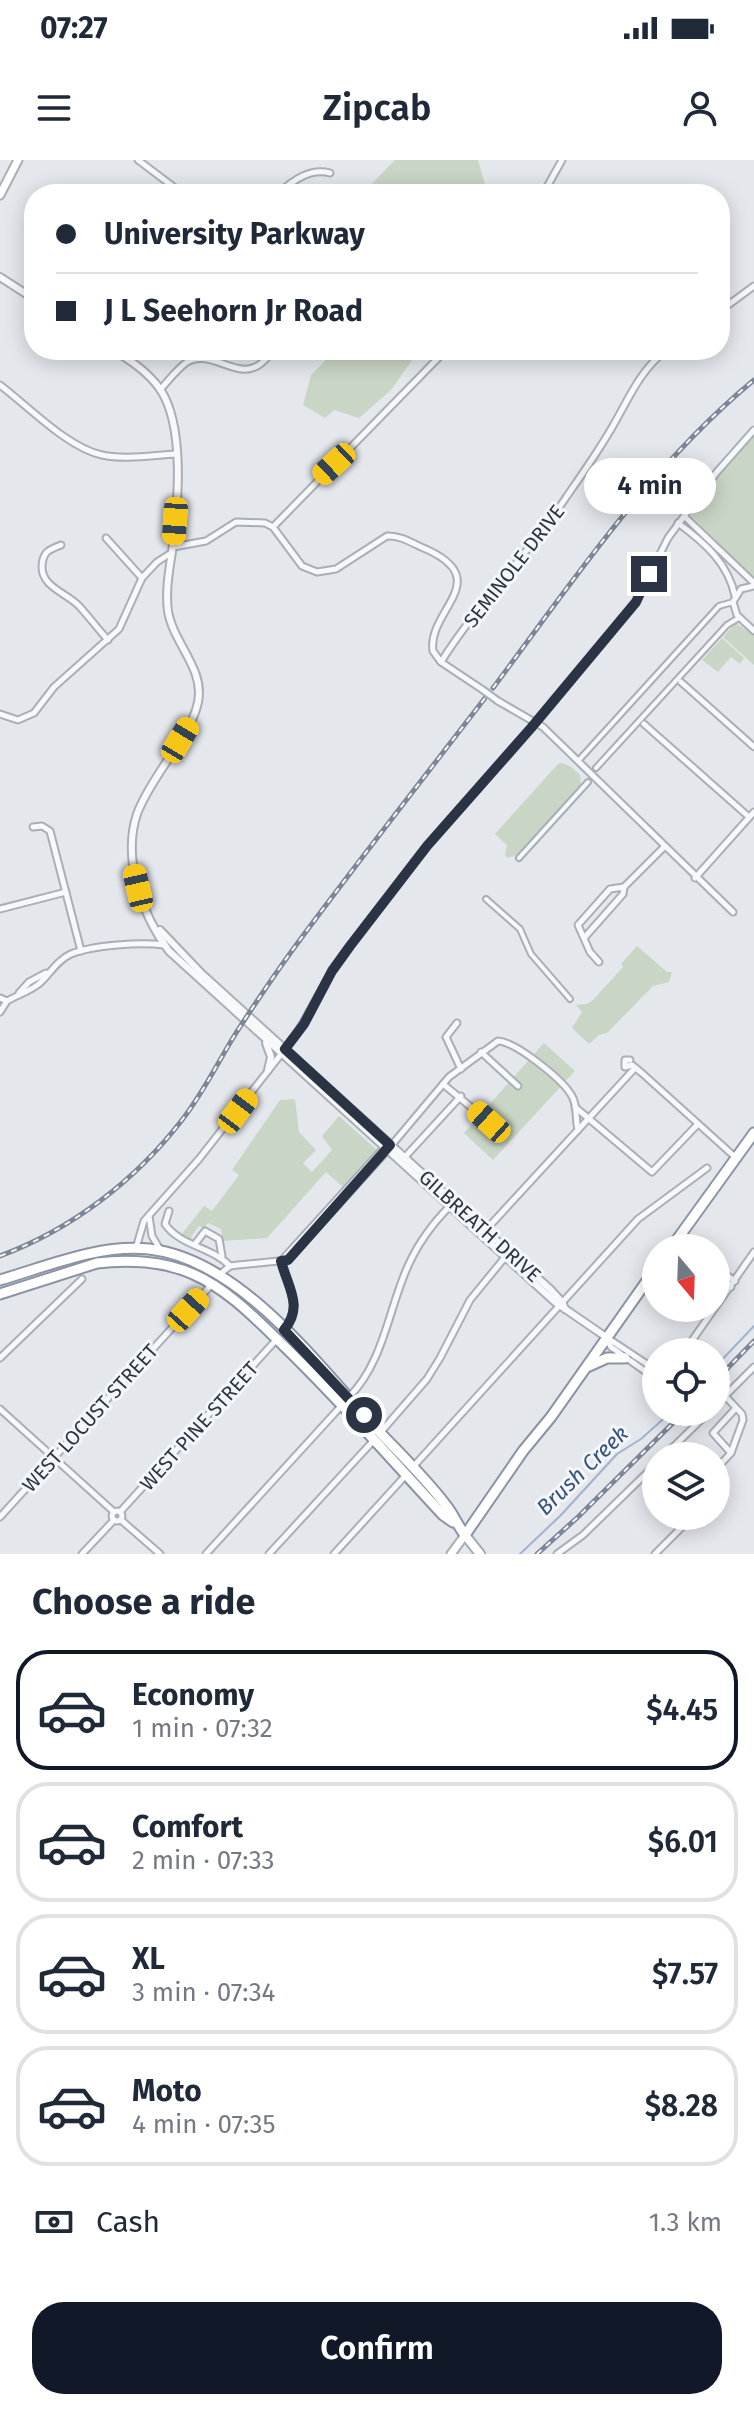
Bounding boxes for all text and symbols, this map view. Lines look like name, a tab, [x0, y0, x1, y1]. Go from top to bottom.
text: 07:27	[40, 10, 107, 46]
icon: menu	[32, 86, 76, 130]
text: Zipcab	[322, 86, 432, 130]
icon: person	[678, 86, 722, 130]
text: University Parkway	[104, 216, 365, 252]
text: J L Seehorn Jr Road	[104, 293, 363, 329]
car	[308, 439, 360, 489]
callout: 4 min	[583, 458, 715, 514]
text: 4 min	[617, 470, 683, 501]
car	[161, 496, 189, 546]
street label: SEMINOLE DRIVE	[459, 500, 569, 632]
route end	[631, 556, 667, 592]
car	[157, 713, 203, 767]
car	[121, 862, 155, 914]
car	[214, 1085, 262, 1137]
car	[463, 1097, 515, 1147]
street label: GILBREATH DRIVE	[414, 1165, 546, 1287]
north arrow	[642, 1234, 730, 1322]
map controls	[642, 1234, 730, 1530]
car	[163, 1284, 213, 1336]
button: locate	[642, 1338, 730, 1426]
street label: WEST LOCUST STREET	[17, 1339, 163, 1497]
street label: WEST PINE STREET	[135, 1356, 264, 1495]
route start	[346, 1397, 382, 1433]
water label: Brush Creek	[531, 1420, 634, 1521]
button: layers	[642, 1442, 730, 1530]
text: Choose a ride	[32, 1580, 255, 1624]
icon: car	[36, 1674, 108, 1746]
text: Economy	[132, 1677, 254, 1713]
text: $4.45	[646, 1692, 718, 1728]
text: 1 min · 07:32	[132, 1713, 273, 1744]
icon: car	[36, 1806, 108, 1878]
text: Comfort	[132, 1809, 243, 1845]
text: $6.01	[648, 1824, 718, 1860]
text: 2 min · 07:33	[132, 1845, 275, 1876]
icon: car	[36, 1938, 108, 2010]
text: XL	[132, 1941, 165, 1977]
text: $7.57	[652, 1956, 718, 1992]
text: 3 min · 07:34	[132, 1977, 275, 2008]
icon: car	[36, 2070, 108, 2142]
text: Moto	[132, 2073, 202, 2109]
text: $8.28	[645, 2088, 718, 2124]
text: 4 min · 07:35	[132, 2109, 276, 2140]
icon: cash	[32, 2200, 76, 2244]
text: Cash	[96, 2204, 160, 2240]
text: 1.3 km	[649, 2207, 722, 2238]
button: Confirm	[32, 2302, 722, 2394]

